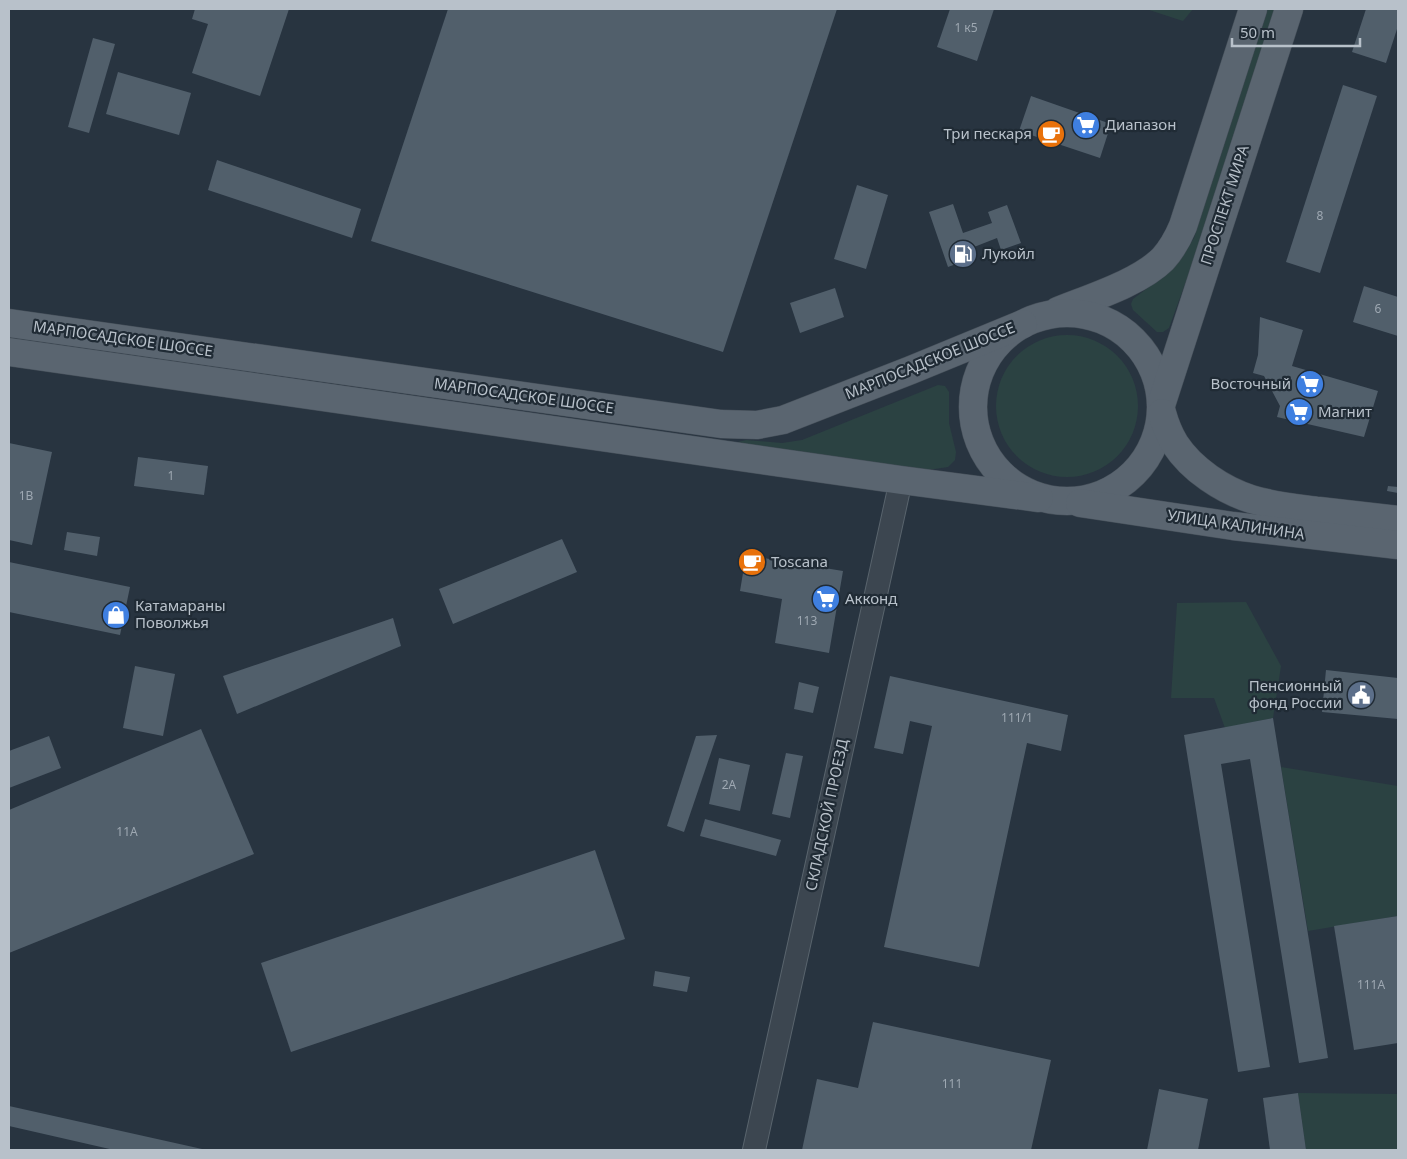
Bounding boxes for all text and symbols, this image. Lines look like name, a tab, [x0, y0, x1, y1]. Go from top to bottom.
scale bar	[1232, 15, 1360, 47]
house number: 1 к5	[954, 19, 978, 36]
text: 50 m	[1240, 22, 1275, 42]
supermarket icon: Диапазон	[1071, 110, 1101, 140]
place label: Диапазон	[1105, 114, 1176, 134]
cafe icon: Три пескаря	[1036, 119, 1066, 149]
place label: Три пескаря	[943, 123, 1032, 143]
street label: ПРОСПЕКТ МИРА	[1195, 142, 1253, 267]
house number: 8	[1317, 207, 1324, 224]
fuel station icon: Лукойл	[948, 239, 978, 269]
place label: Лукойл	[982, 243, 1035, 263]
house number: 6	[1375, 300, 1382, 317]
street label: МАРПОСАДСКОЕ ШОССЕ	[32, 315, 214, 361]
street label: МАРПОСАДСКОЕ ШОССЕ	[842, 317, 1017, 403]
supermarket icon: Восточный	[1295, 369, 1325, 399]
street label: МАРПОСАДСКОЕ ШОССЕ	[433, 372, 615, 418]
place label: Восточный	[1211, 373, 1291, 393]
supermarket icon: Магнит	[1284, 397, 1314, 427]
place label: Магнит	[1318, 401, 1372, 421]
house number: 1	[168, 467, 174, 484]
house number: 1В	[19, 487, 34, 504]
street label: УЛИЦА КАЛИНИНА	[1166, 504, 1306, 544]
cafe icon: Toscana	[737, 547, 767, 577]
place label: Toscana	[771, 551, 828, 571]
supermarket icon: Акконд	[811, 584, 841, 614]
place label: Акконд	[845, 588, 897, 608]
place label: Катамараны Поволжья	[135, 595, 226, 632]
shop icon: Катамараны Поволжья	[101, 600, 131, 630]
house number: 113	[797, 612, 817, 629]
place label: Пенсионный фонд России	[1249, 675, 1342, 712]
public building icon: Пенсионный фонд России	[1346, 680, 1376, 710]
house number: 111/1	[1001, 709, 1033, 726]
street label: СКЛАДСКОЙ ПРОЕЗД	[800, 737, 852, 893]
house number: 2А	[722, 776, 737, 793]
house number: 11А	[116, 823, 138, 840]
house number: 111А	[1357, 976, 1385, 993]
house number: 111	[942, 1075, 962, 1092]

